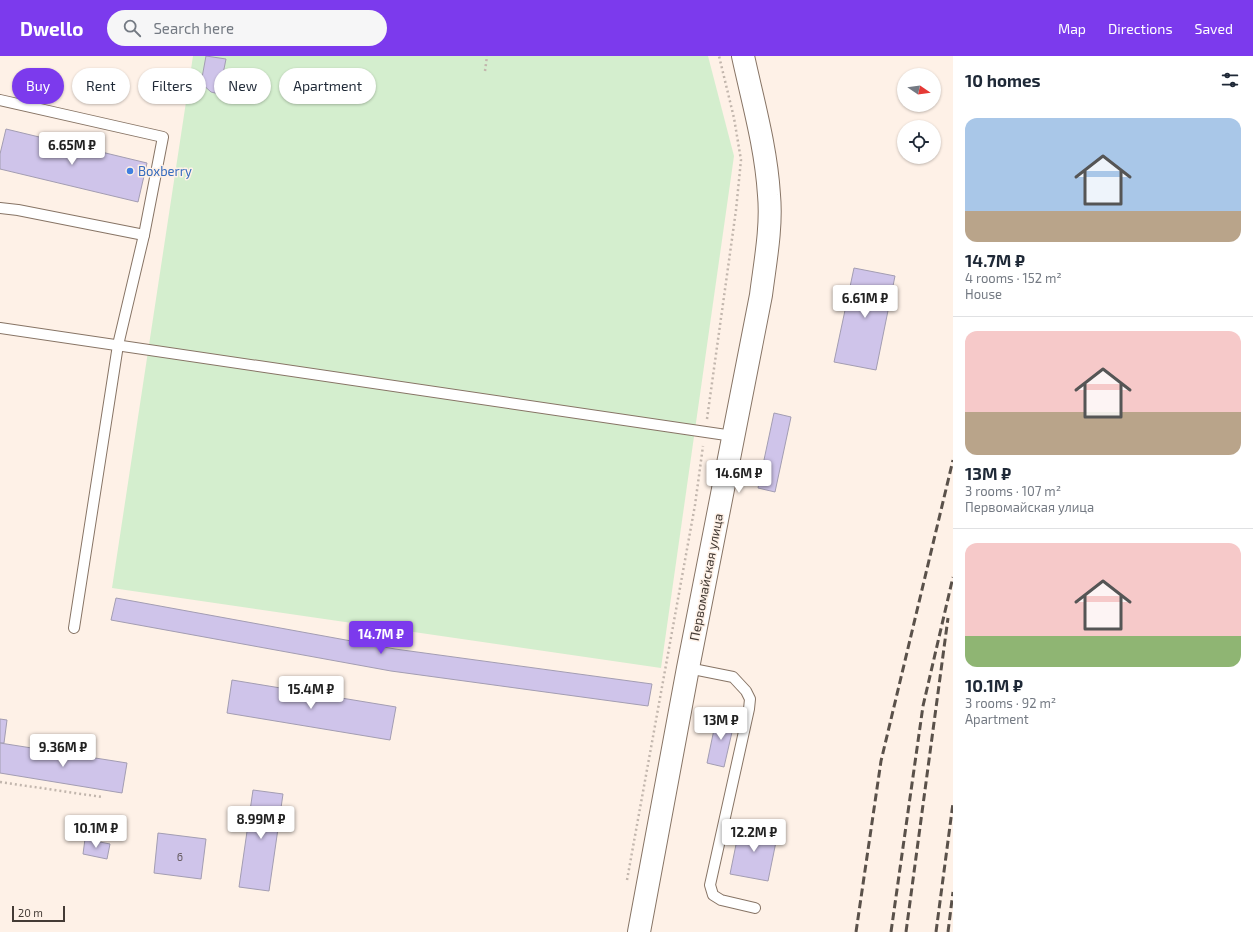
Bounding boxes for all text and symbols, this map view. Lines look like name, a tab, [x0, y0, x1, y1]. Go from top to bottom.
search box	[107, 10, 387, 46]
text: Dwello	[20, 17, 83, 40]
icon: search	[121, 17, 143, 39]
text: Search here	[153, 19, 234, 37]
text: Map	[1058, 20, 1086, 37]
text: Directions	[1108, 20, 1173, 37]
text: Saved	[1195, 20, 1233, 37]
chip: Buy	[12, 68, 64, 104]
chip: Rent	[72, 68, 130, 104]
chip: Filters	[138, 68, 206, 104]
chip: New	[214, 68, 271, 104]
chip: Apartment	[279, 68, 376, 104]
north arrow	[897, 68, 941, 112]
map controls	[897, 68, 941, 164]
icon: filters	[1219, 69, 1241, 91]
text: 10 homes	[965, 70, 1041, 90]
button: locate	[897, 120, 941, 164]
pin: 6.65M ₽	[35, 132, 109, 166]
text: 6.65M ₽	[48, 137, 96, 153]
icon: home	[1067, 144, 1139, 216]
place label: Boxberry	[138, 163, 192, 179]
marker: Boxberry	[125, 166, 135, 176]
text: 14.7M ₽	[965, 250, 1025, 270]
text: 4 rooms · 152 m²	[965, 270, 1062, 286]
pin: 6.61M ₽	[828, 285, 902, 319]
text: House	[965, 286, 1002, 302]
text: 6.61M ₽	[842, 290, 888, 306]
icon: home	[1067, 357, 1139, 429]
pin: 14.6M ₽	[702, 460, 776, 494]
text: 13M ₽	[965, 463, 1011, 483]
text: 14.6M ₽	[715, 465, 763, 481]
text: 3 rooms · 107 m²	[965, 483, 1061, 499]
text: Первомайская улица	[965, 499, 1094, 515]
street label: Первомайская улица	[686, 512, 726, 642]
icon: home	[1067, 569, 1139, 641]
pin: 14.7M ₽	[344, 621, 418, 655]
text: 14.7M ₽	[358, 626, 404, 642]
text: 10.1M ₽	[965, 675, 1023, 695]
pin: 15.4M ₽	[274, 676, 348, 710]
text: 15.4M ₽	[288, 681, 334, 697]
text: 3 rooms · 92 m²	[965, 695, 1056, 711]
pin: 13M ₽	[693, 707, 749, 741]
text: Apartment	[965, 711, 1029, 727]
text: 13M ₽	[703, 712, 739, 728]
pin: 9.36M ₽	[26, 734, 100, 768]
text: 9.36M ₽	[39, 739, 87, 755]
pin: 8.99M ₽	[224, 806, 298, 840]
text: 8.99M ₽	[237, 811, 286, 827]
pin: 10.1M ₽	[59, 815, 133, 849]
pin: 12.2M ₽	[717, 819, 791, 853]
text: 10.1M ₽	[74, 820, 118, 836]
text: 12.2M ₽	[731, 824, 777, 840]
house number: 6	[177, 850, 183, 863]
scale bar	[12, 904, 65, 923]
text: 20 m	[18, 906, 43, 919]

